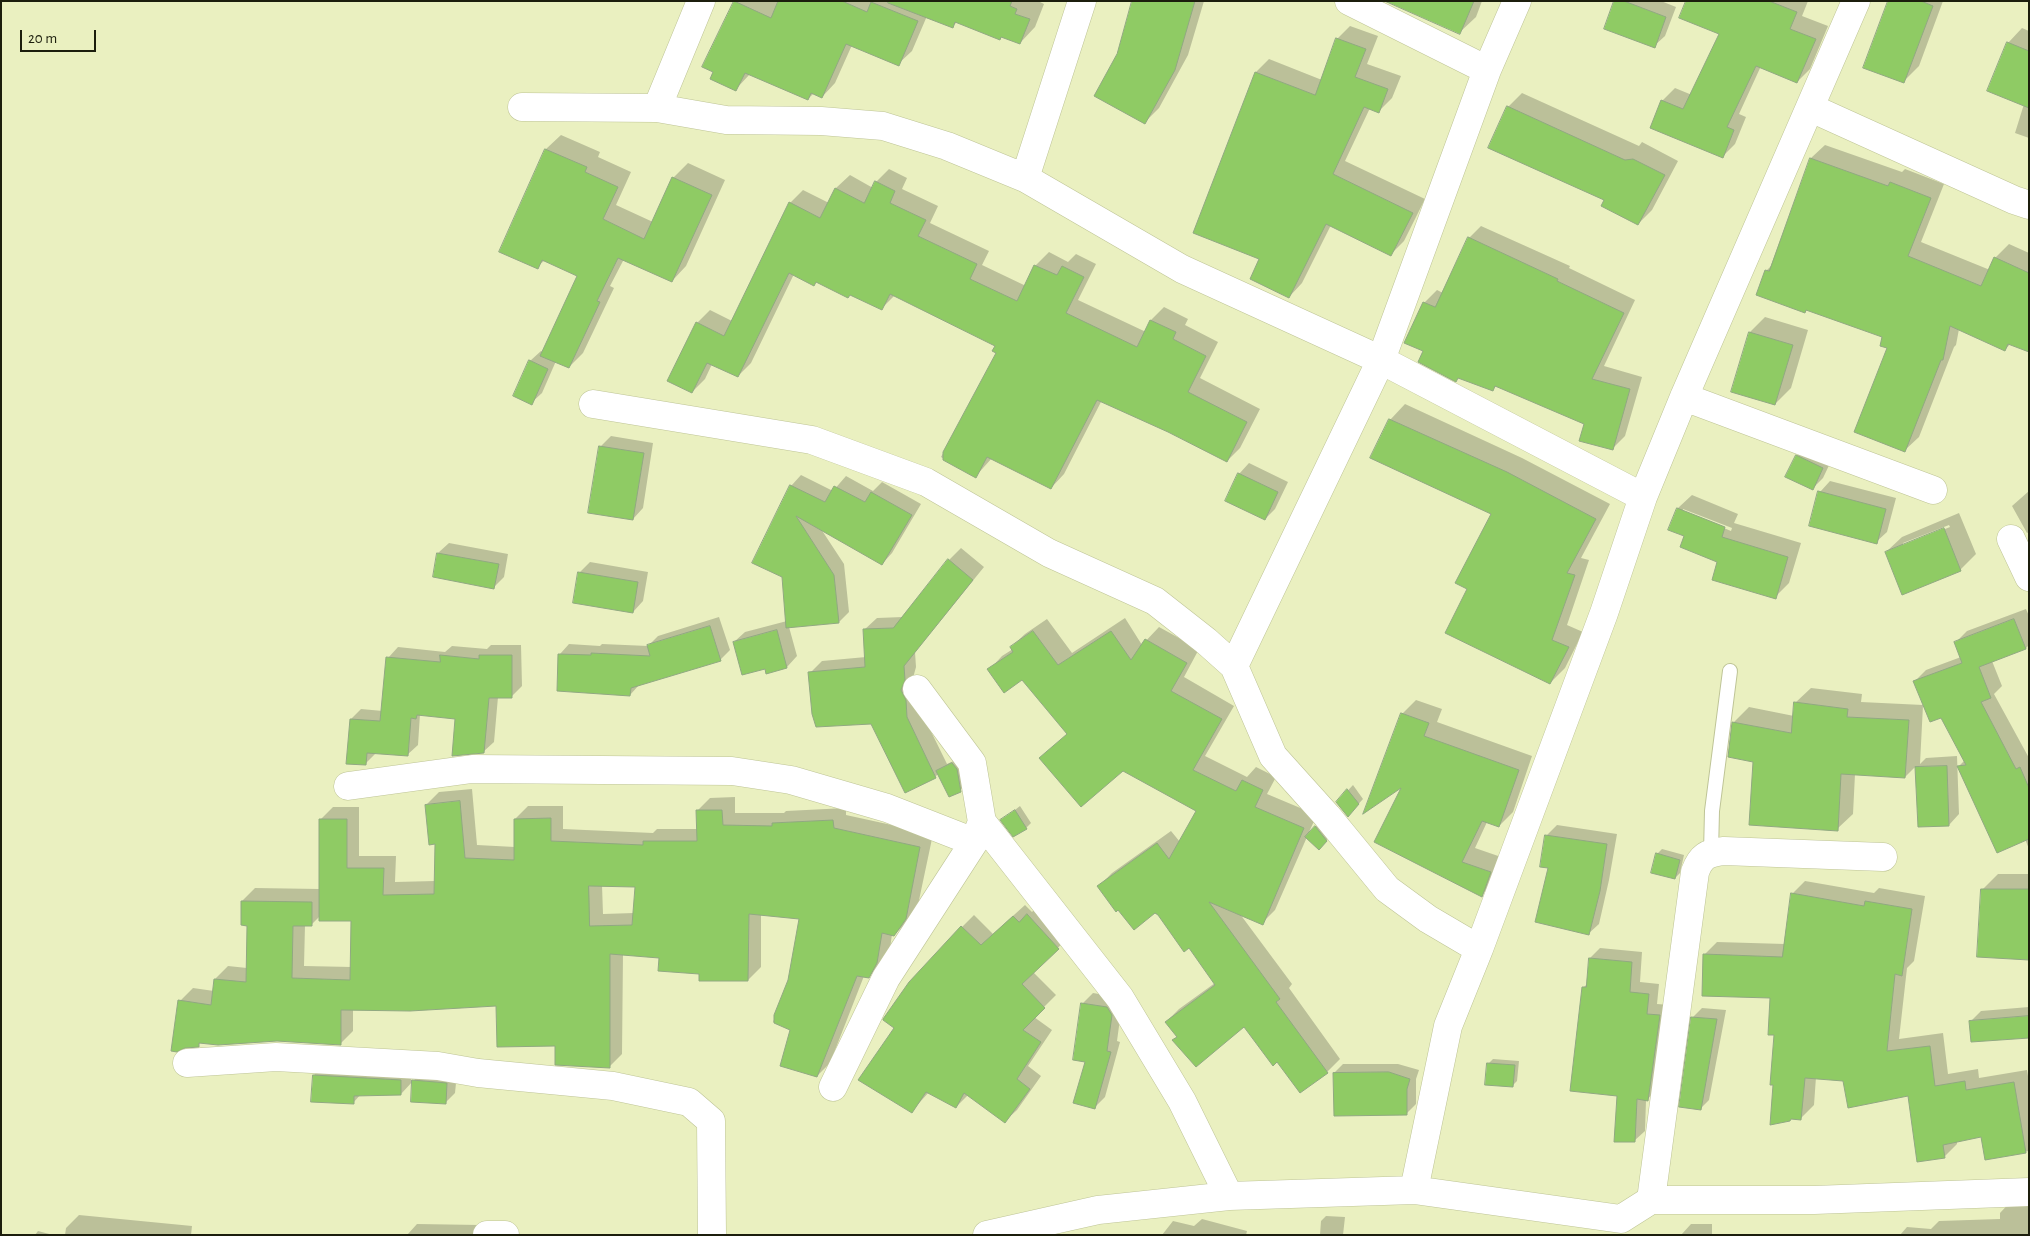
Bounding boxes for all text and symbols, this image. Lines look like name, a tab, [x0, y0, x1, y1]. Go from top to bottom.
scale bar	[22, 20, 99, 52]
text: 20 m	[28, 31, 57, 46]

